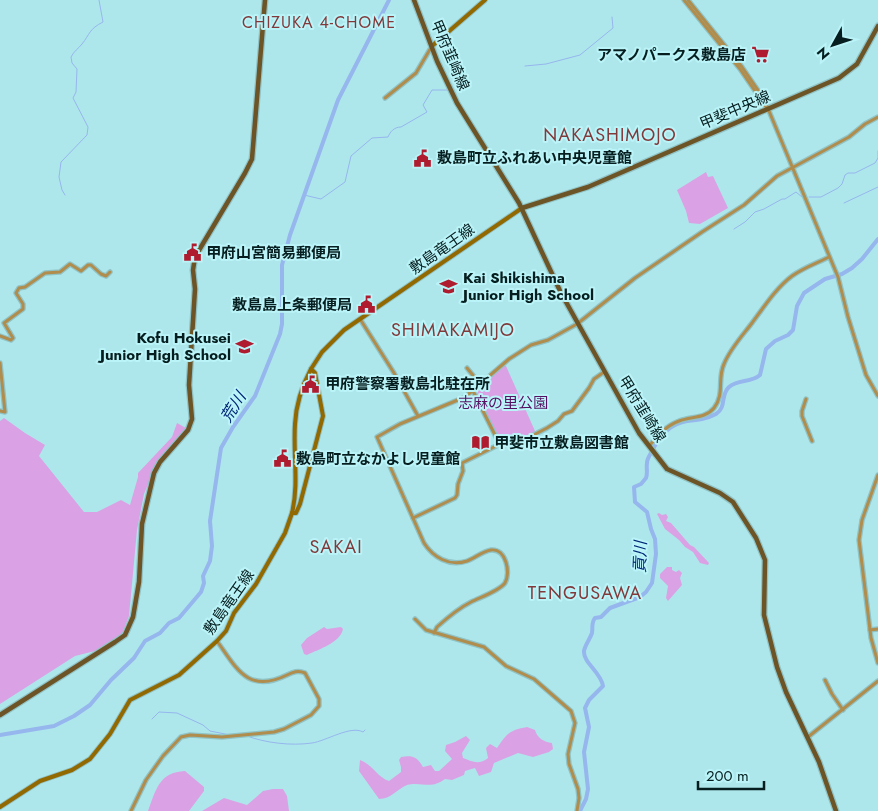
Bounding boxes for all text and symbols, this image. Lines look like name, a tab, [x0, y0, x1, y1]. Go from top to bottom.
district label: CHIZUKA 4-CHOME	[242, 11, 396, 34]
street label: 甲府韮崎線	[425, 16, 475, 94]
north arrow	[808, 20, 858, 70]
text: N	[812, 43, 834, 64]
place label: アマノパークス敷島店	[597, 44, 746, 66]
supermarket icon: アマノパークス敷島店	[750, 45, 770, 65]
street label: 甲斐中央線	[696, 85, 774, 135]
district label: NAKASHIMOJO	[543, 122, 677, 148]
place label: 敷島町立ふれあい中央児童館	[437, 147, 632, 169]
public building icon: 敷島町立ふれあい中央児童館	[413, 148, 433, 168]
street label: 敷島竜王線	[405, 218, 479, 280]
place label: 甲府山宮簡易郵便局	[206, 242, 341, 264]
public building icon: 甲府山宮簡易郵便局	[182, 243, 202, 263]
place label: Kai Shikishima Junior High School	[460, 267, 594, 306]
school or university icon: Kai Shikishima Junior High School	[439, 277, 459, 297]
place label: 敷島島上条郵便局	[232, 294, 352, 316]
public building icon: 敷島島上条郵便局	[356, 295, 376, 315]
district label: SHIMAKAMIJO	[391, 317, 515, 343]
place label: Kofu Hokusei Junior High School	[97, 327, 231, 366]
school or university icon: Kofu Hokusei Junior High School	[235, 337, 255, 357]
street label: 甲府韮崎線	[613, 371, 671, 447]
place label: 甲府警察署敷島北駐在所	[325, 373, 490, 395]
public building icon: 甲府警察署敷島北駐在所	[301, 374, 321, 394]
water label: 荒川	[215, 386, 252, 427]
park label: 志麻の里公園	[458, 392, 548, 414]
place label: 甲斐市立敷島図書館	[494, 432, 629, 454]
library icon: 甲斐市立敷島図書館	[470, 433, 490, 453]
place label: 敷島町立なかよし児童館	[296, 448, 460, 470]
public building icon: 敷島町立なかよし児童館	[272, 449, 292, 469]
district label: SAKAI	[309, 534, 363, 560]
water label: 貢川	[628, 539, 652, 573]
street label: 敷島竜王線	[198, 565, 260, 639]
district label: TENGUSAWA	[528, 580, 642, 606]
scale bar	[698, 758, 764, 790]
text: 200 m	[706, 765, 749, 787]

